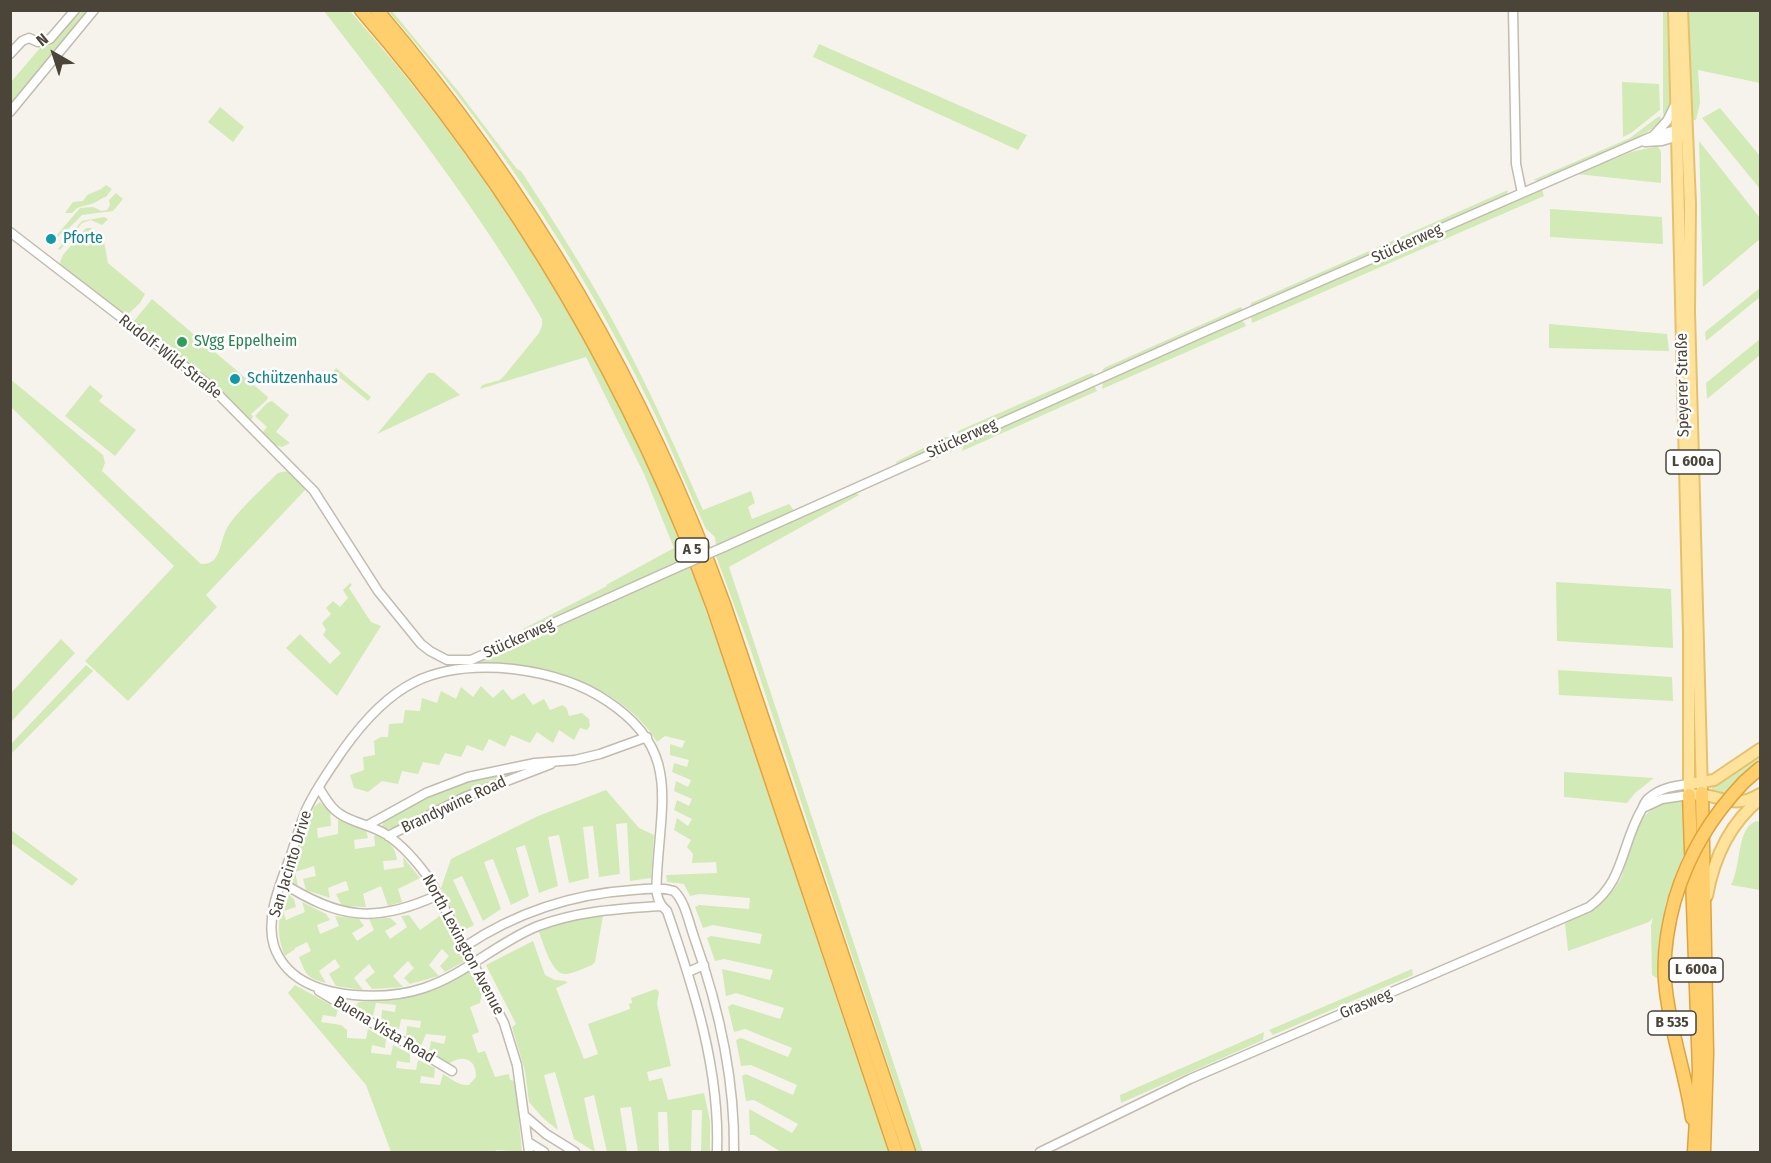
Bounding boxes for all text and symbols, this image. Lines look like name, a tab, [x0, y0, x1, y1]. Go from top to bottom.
north arrow	[24, 24, 84, 84]
text: N	[33, 29, 52, 50]
street label: Stückerweg	[1369, 220, 1445, 268]
place label: Pforte	[63, 229, 103, 249]
marker: Pforte	[44, 232, 58, 246]
street label: Rudolf-Wild-Straße	[115, 311, 225, 403]
place label: SVgg Eppelheim	[194, 332, 297, 352]
street label: Speyerer Straße	[1672, 333, 1694, 437]
marker: SVgg Eppelheim	[175, 335, 189, 349]
place label: Schützenhaus	[247, 369, 338, 389]
marker: Schützenhaus	[228, 372, 242, 386]
street label: Stückerweg	[924, 415, 1000, 463]
road number: L 600a	[1666, 450, 1720, 474]
road number: A 5	[676, 538, 708, 562]
street label: Stückerweg	[481, 615, 557, 663]
street label: Brandywine Road	[398, 772, 510, 838]
street label: San Jacinto Drive	[266, 808, 316, 920]
street label: North Lexington Avenue	[418, 871, 508, 1019]
road number: L 600a	[1669, 958, 1723, 982]
street label: Grasweg	[1337, 984, 1395, 1024]
street label: Buena Vista Road	[330, 992, 438, 1068]
road number: B 535	[1648, 1011, 1696, 1035]

